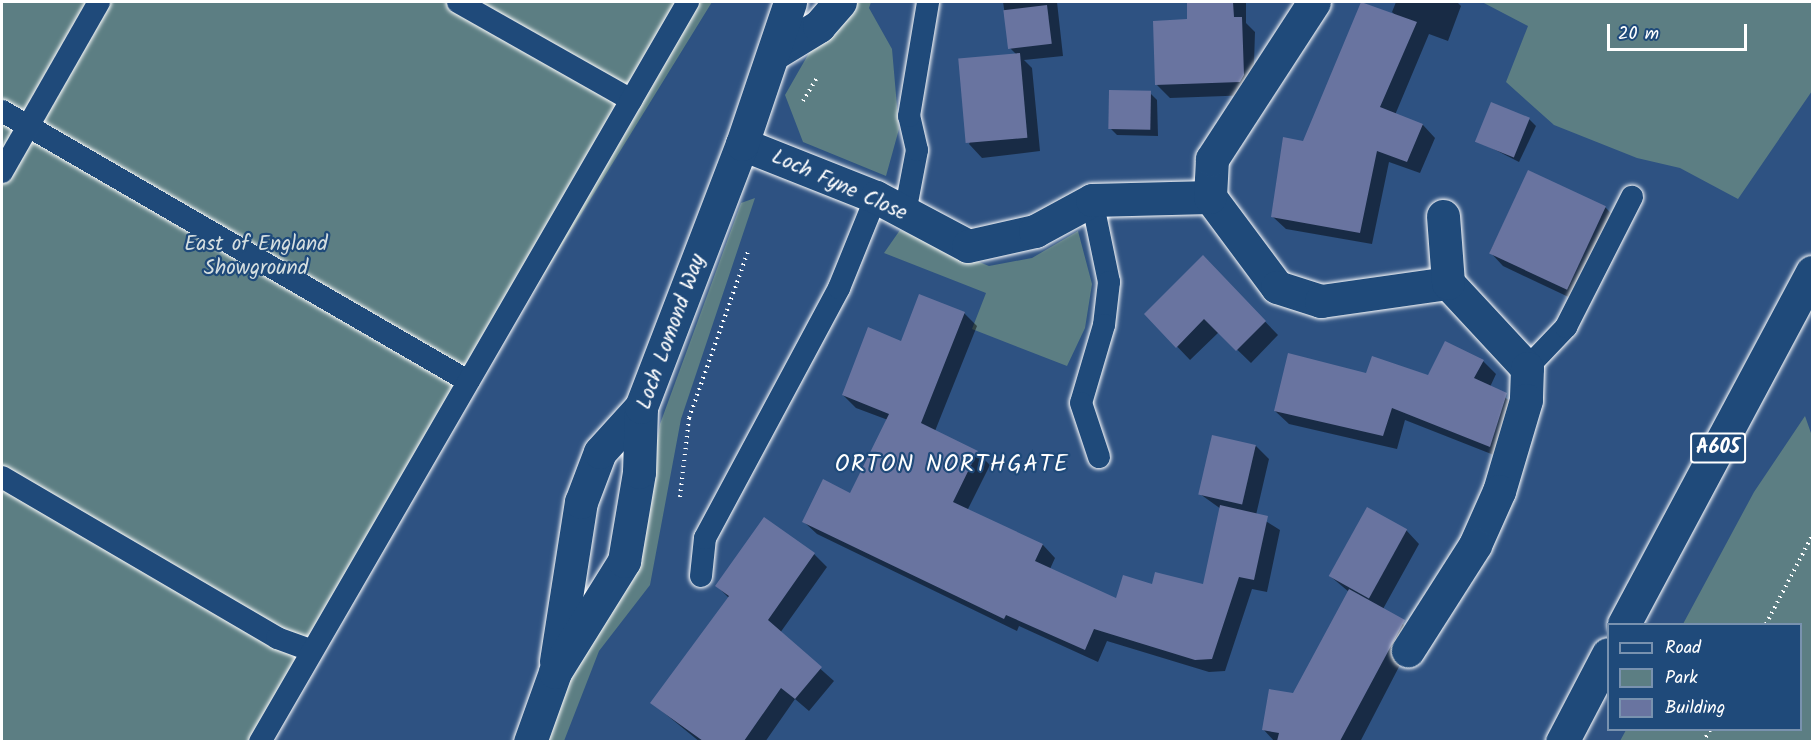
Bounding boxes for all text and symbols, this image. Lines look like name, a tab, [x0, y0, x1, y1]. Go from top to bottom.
scale bar	[1610, 12, 1750, 50]
text: 20 m	[1618, 20, 1659, 49]
street label: Loch Fyne Close	[767, 145, 911, 227]
park label: East of England Showground	[184, 232, 328, 282]
street label: Loch Lomond Way	[632, 251, 712, 413]
road number: A605	[1690, 431, 1746, 465]
district label: ORTON NORTHGATE	[835, 451, 1069, 479]
legend	[1607, 623, 1802, 731]
text: Road	[1665, 634, 1701, 663]
text: Park	[1665, 664, 1698, 693]
text: Building	[1665, 694, 1725, 723]

